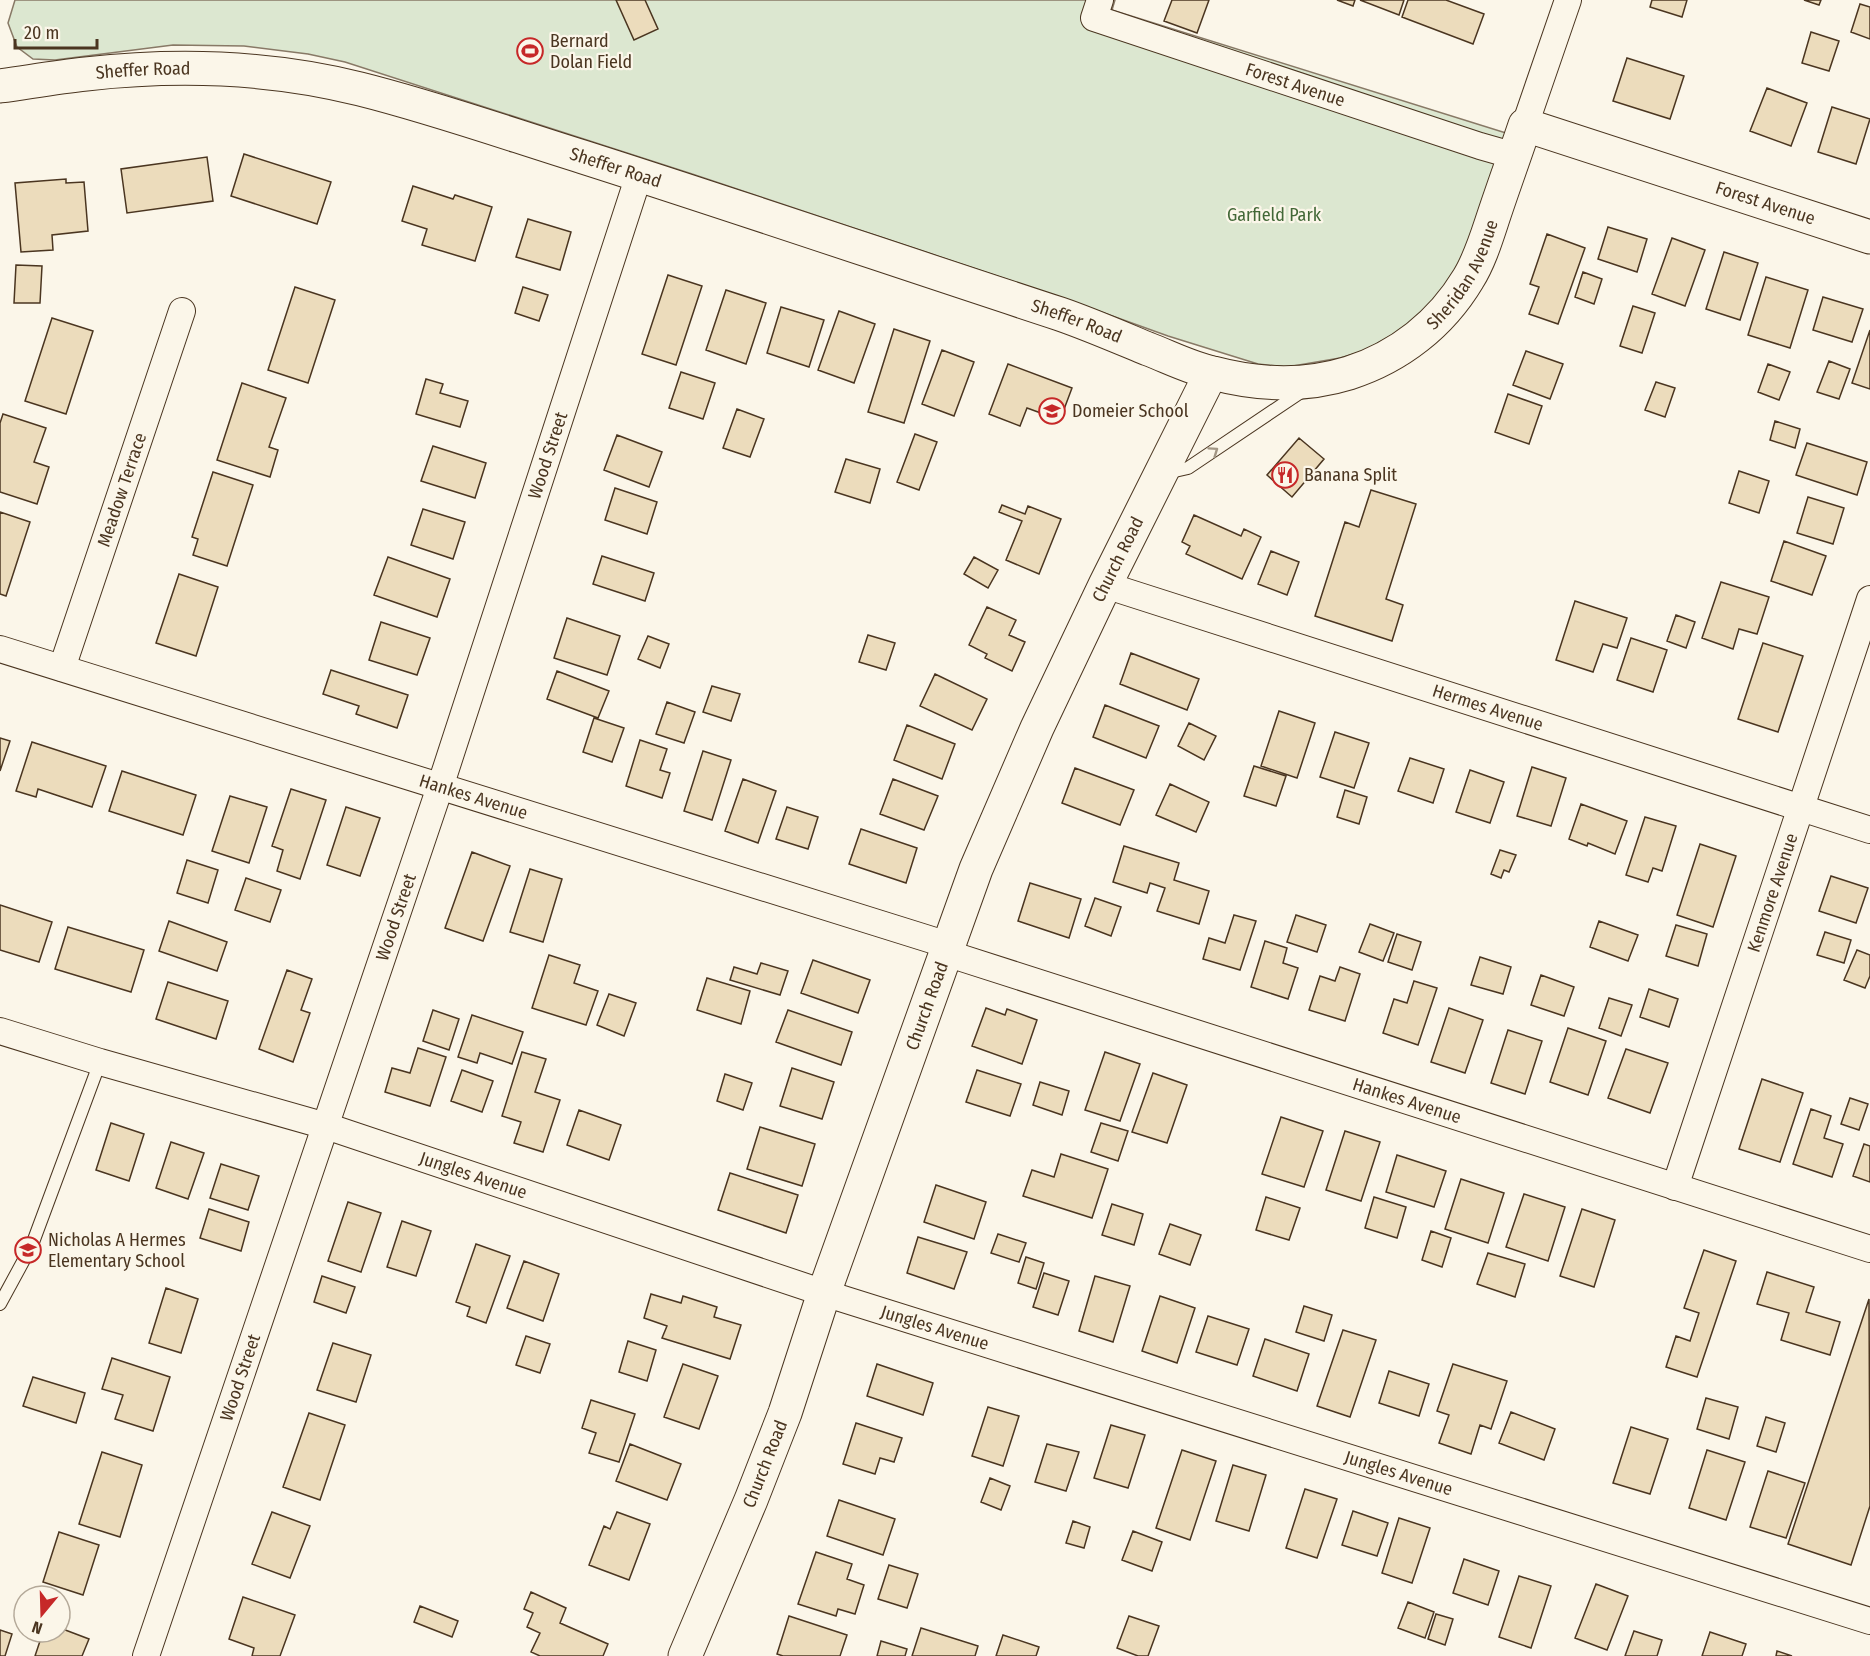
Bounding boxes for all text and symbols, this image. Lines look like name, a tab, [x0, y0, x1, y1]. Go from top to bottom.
scale bar	[15, 12, 98, 50]
text: 20 m	[24, 22, 59, 44]
place label: Bernard Dolan Field	[550, 30, 632, 73]
sports icon: Bernard Dolan Field	[515, 36, 545, 66]
street label: Sheffer Road	[95, 58, 190, 84]
street label: Forest Avenue	[1243, 58, 1348, 111]
street label: Sheffer Road	[567, 143, 664, 193]
street label: Forest Avenue	[1713, 177, 1818, 229]
park label: Garfield Park	[1227, 204, 1322, 226]
street label: Sheridan Avenue	[1422, 217, 1503, 334]
street label: Sheffer Road	[1029, 294, 1125, 348]
school or university icon: Domeier School	[1037, 396, 1067, 426]
place label: Domeier School	[1072, 400, 1189, 422]
street label: Wood Street	[523, 409, 572, 502]
street label: Meadow Terrace	[93, 430, 151, 550]
one-way arrow	[1207, 447, 1218, 458]
restaurant icon: Banana Split	[1270, 460, 1300, 490]
place label: Banana Split	[1304, 464, 1397, 486]
street label: Church Road	[1088, 513, 1148, 606]
street label: Hermes Avenue	[1430, 680, 1546, 736]
street label: Hankes Avenue	[417, 770, 531, 824]
street label: Kenmore Avenue	[1743, 830, 1803, 955]
street label: Wood Street	[371, 871, 421, 964]
street label: Church Road	[901, 959, 953, 1053]
street label: Hankes Avenue	[1350, 1073, 1464, 1128]
street label: Jungles Avenue	[417, 1147, 530, 1204]
place label: Nicholas A Hermes Elementary School	[48, 1229, 186, 1272]
school or university icon: Nicholas A Hermes Elementary School	[13, 1235, 43, 1265]
street label: Jungles Avenue	[878, 1301, 992, 1355]
street label: Wood Street	[215, 1331, 265, 1424]
street label: Church Road	[738, 1417, 792, 1511]
street label: Jungles Avenue	[1342, 1446, 1455, 1500]
north arrow	[12, 1584, 72, 1644]
text: N	[30, 1617, 45, 1638]

